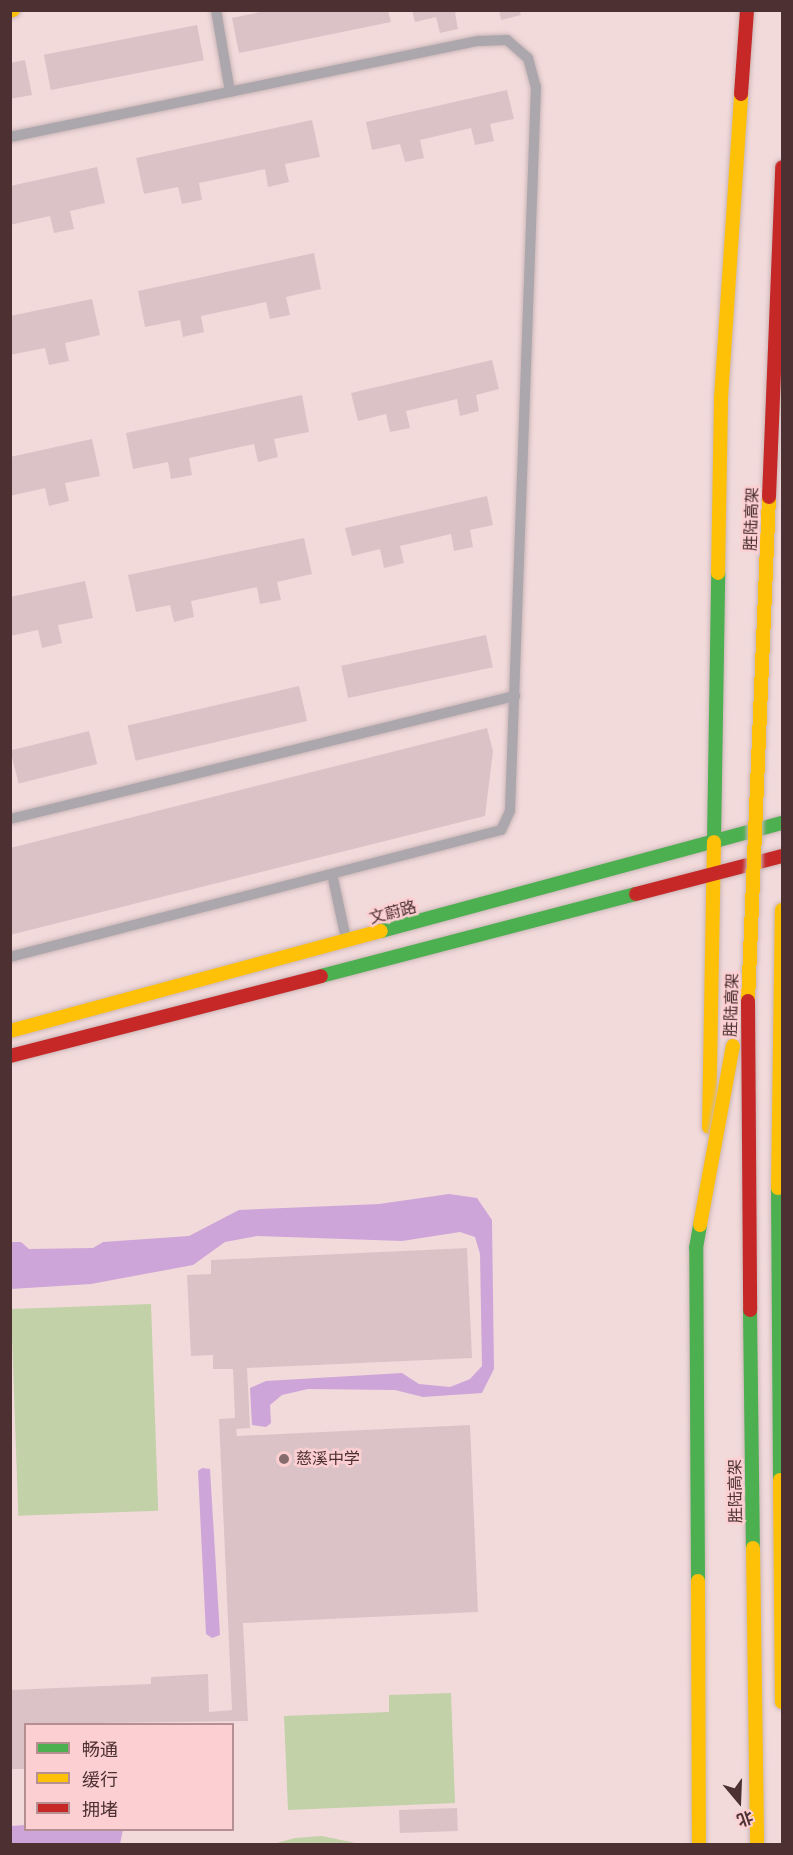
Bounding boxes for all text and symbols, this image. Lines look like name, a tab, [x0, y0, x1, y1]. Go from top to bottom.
street label: 胜陆高架	[741, 487, 763, 551]
street label: 文蔚路	[367, 898, 419, 928]
street label: 胜陆高架	[721, 973, 743, 1037]
place label: 慈溪中学	[296, 1449, 360, 1469]
marker: 慈溪中学	[277, 1452, 291, 1466]
street label: 胜陆高架	[726, 1459, 746, 1523]
legend	[24, 1723, 234, 1831]
text: 畅通	[82, 1740, 118, 1760]
text: 缓行	[82, 1770, 118, 1790]
north arrow	[709, 1771, 769, 1831]
text: 拥堵	[82, 1800, 118, 1820]
text: 北	[735, 1808, 755, 1829]

